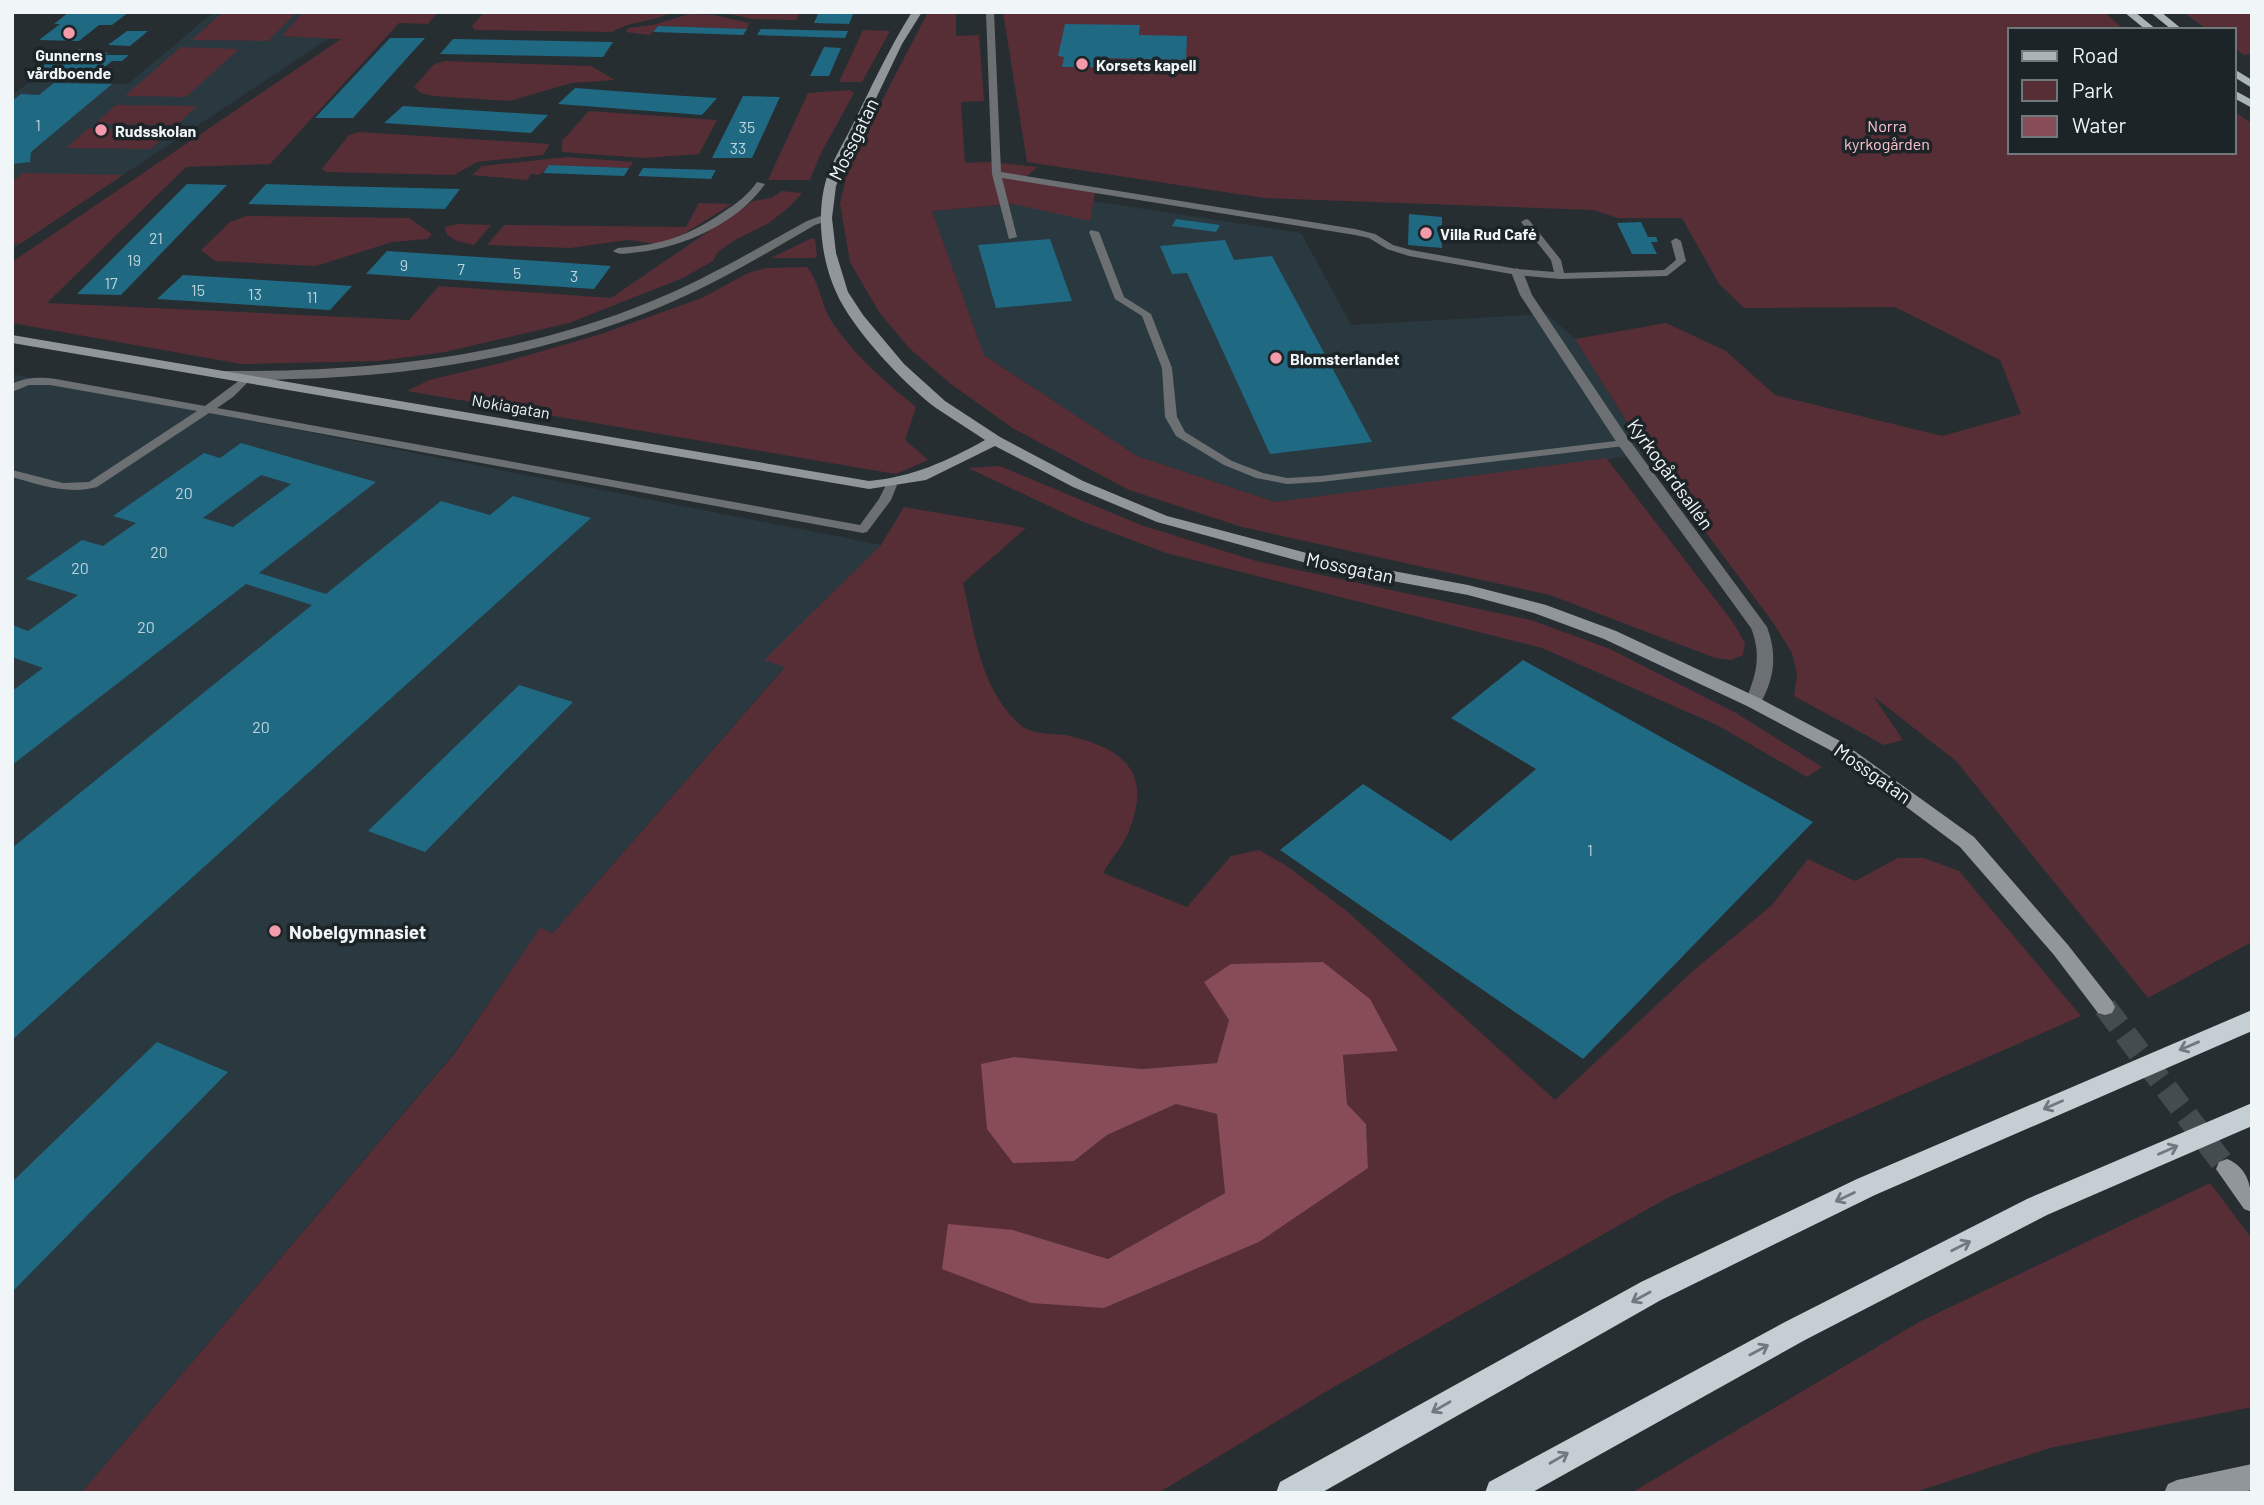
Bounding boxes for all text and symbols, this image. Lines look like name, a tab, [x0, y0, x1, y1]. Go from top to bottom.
marker: Gunnerns vårdboende	[61, 25, 77, 41]
legend	[2008, 28, 2236, 154]
text: Road	[2072, 42, 2118, 67]
place label: Gunnerns vårdboende	[27, 45, 111, 82]
place label: Korsets kapell	[1096, 55, 1197, 74]
marker: Korsets kapell	[1074, 56, 1090, 72]
text: Park	[2072, 77, 2113, 102]
street label: Mossgatan	[823, 94, 883, 184]
text: Water	[2072, 112, 2127, 137]
house number: 1	[35, 115, 41, 134]
park label: Norra kyrkogården	[1844, 116, 1930, 153]
house number: 35	[739, 117, 755, 136]
place label: Rudsskolan	[115, 121, 196, 140]
marker: Rudsskolan	[93, 122, 109, 138]
house number: 33	[730, 138, 746, 157]
place label: Villa Rud Café	[1440, 224, 1537, 243]
marker: Villa Rud Café	[1418, 225, 1434, 241]
house number: 21	[149, 228, 163, 247]
house number: 19	[127, 250, 141, 269]
house number: 9	[400, 255, 408, 274]
house number: 7	[457, 259, 465, 278]
house number: 5	[513, 263, 521, 282]
house number: 3	[570, 266, 578, 285]
house number: 17	[104, 273, 118, 292]
house number: 15	[191, 280, 205, 299]
house number: 13	[248, 284, 262, 303]
house number: 11	[306, 287, 318, 306]
place label: Blomsterlandet	[1290, 349, 1400, 368]
marker: Blomsterlandet	[1268, 350, 1284, 366]
street label: Nokiagatan	[470, 390, 552, 422]
street label: Kyrkogårdsallén	[1623, 414, 1719, 534]
house number: 20	[175, 483, 193, 502]
house number: 20	[150, 542, 168, 561]
street label: Mossgatan	[1304, 547, 1396, 587]
house number: 20	[71, 558, 89, 577]
house number: 20	[137, 617, 155, 636]
house number: 20	[252, 717, 270, 736]
street label: Mossgatan	[1830, 738, 1916, 808]
house number: 1	[1587, 840, 1593, 859]
place label: Nobelgymnasiet	[289, 920, 426, 943]
marker: Nobelgymnasiet	[267, 923, 283, 939]
one-way arrow	[2179, 1041, 2200, 1054]
one-way arrow	[2043, 1099, 2064, 1112]
one-way arrow	[2156, 1143, 2178, 1156]
one-way arrow	[1835, 1191, 1856, 1204]
one-way arrow	[1950, 1239, 1971, 1252]
one-way arrow	[1631, 1290, 1651, 1304]
one-way arrow	[1748, 1343, 1769, 1356]
one-way arrow	[1432, 1400, 1452, 1414]
one-way arrow	[1548, 1451, 1569, 1464]

